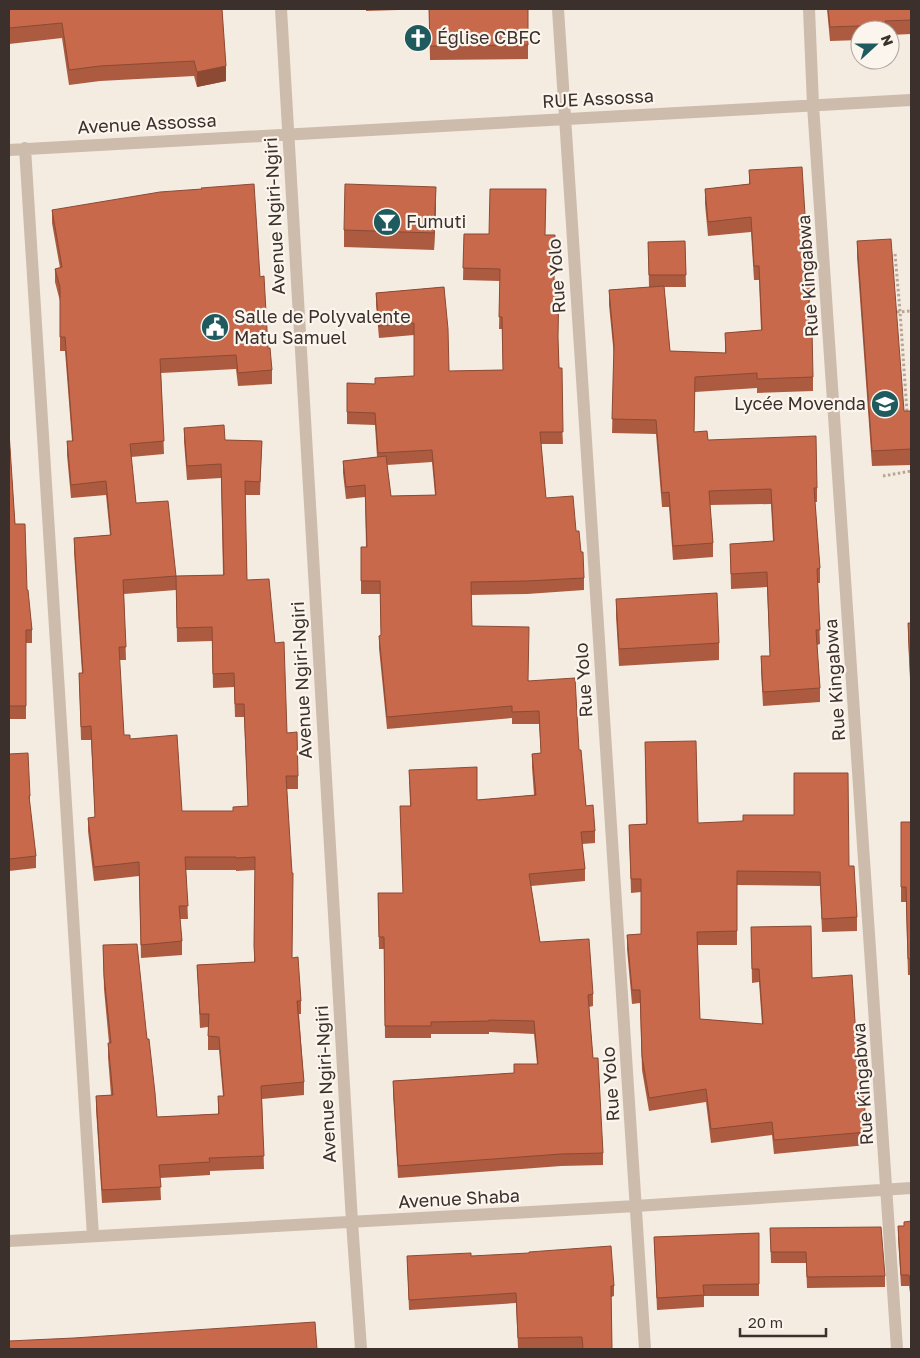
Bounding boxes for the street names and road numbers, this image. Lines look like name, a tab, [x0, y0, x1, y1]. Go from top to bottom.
street label: RUE Assossa	[542, 84, 654, 112]
street label: Avenue Assossa	[77, 108, 217, 138]
street label: Avenue Ngiri-Ngiri	[259, 137, 289, 295]
street label: Rue Kingabwa	[792, 214, 822, 338]
street label: Rue Yolo	[542, 238, 570, 314]
street label: Avenue Ngiri-Ngiri	[286, 601, 316, 759]
street label: Rue Kingabwa	[819, 618, 849, 742]
street label: Rue Yolo	[569, 642, 597, 718]
street label: Avenue Ngiri-Ngiri	[310, 1005, 340, 1163]
street label: Rue Kingabwa	[847, 1022, 877, 1146]
street label: Rue Yolo	[596, 1046, 624, 1122]
street label: Avenue Shaba	[397, 1184, 520, 1212]

